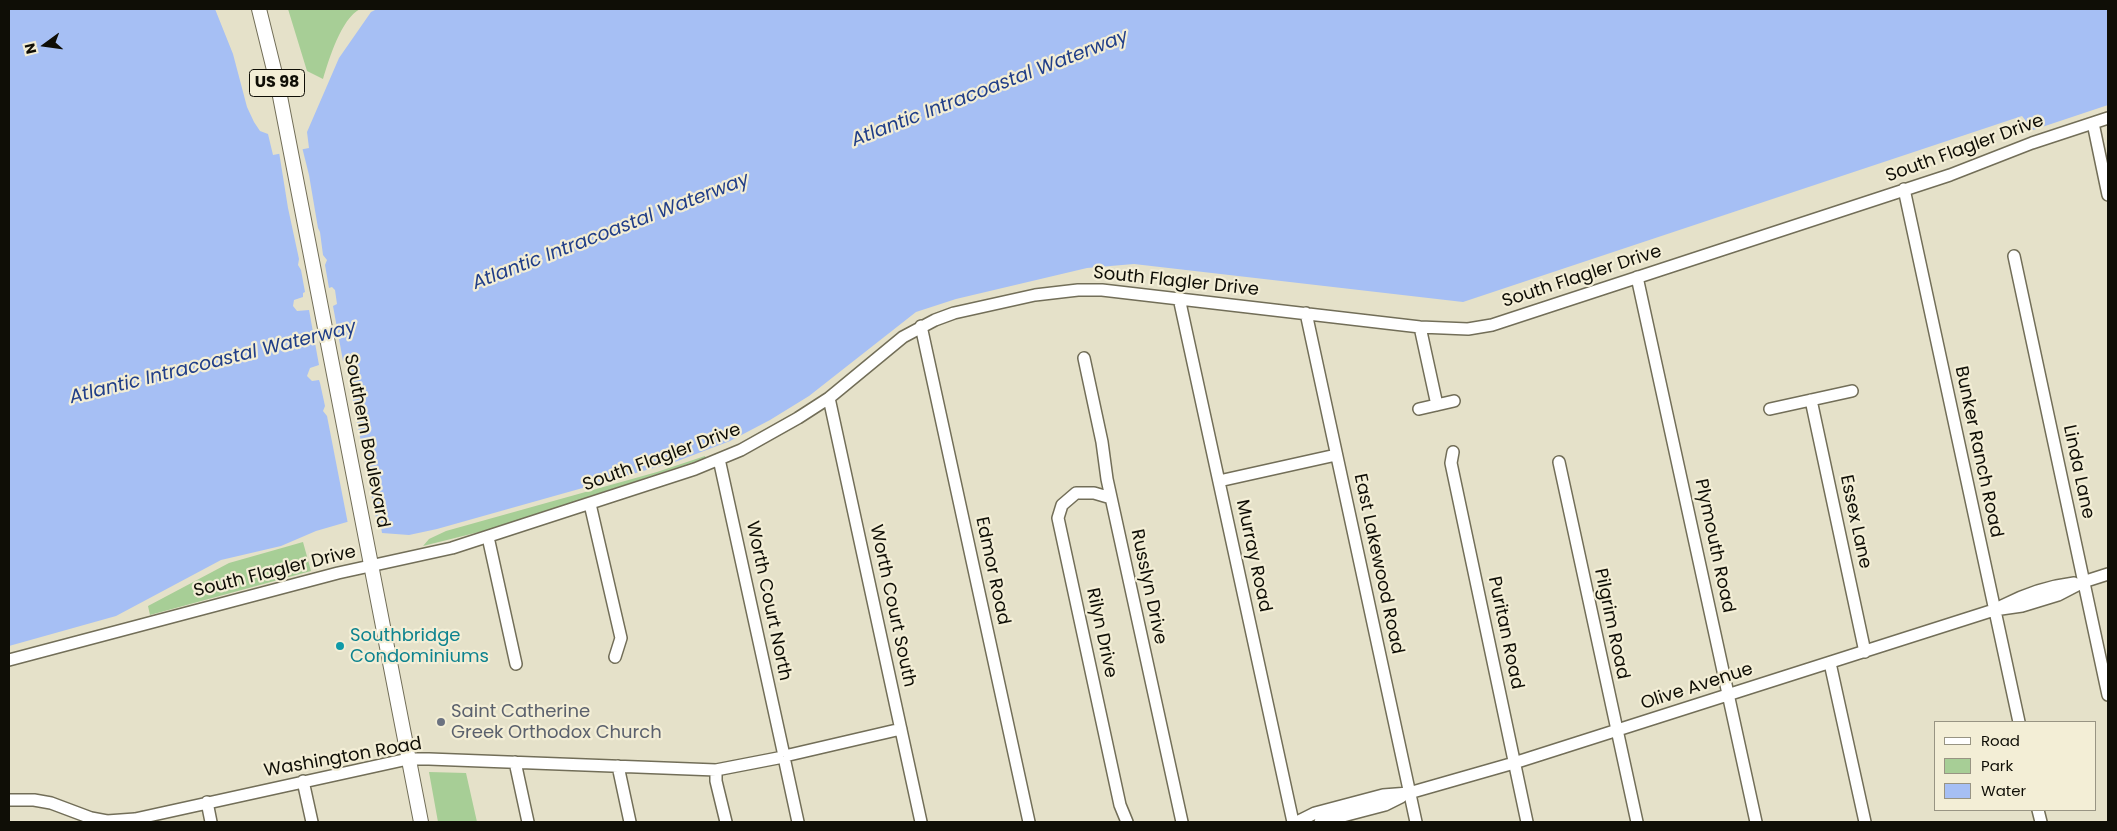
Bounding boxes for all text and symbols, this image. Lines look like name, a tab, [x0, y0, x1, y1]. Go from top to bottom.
north arrow	[20, 20, 70, 70]
water label: Atlantic Intracoastal Waterway	[848, 26, 1132, 152]
text: N	[19, 41, 41, 56]
road number: US 98	[250, 70, 304, 96]
street label: South Flagler Drive	[1883, 110, 2047, 188]
water label: Atlantic Intracoastal Waterway	[469, 169, 753, 295]
street label: South Flagler Drive	[1499, 241, 1665, 313]
street label: South Flagler Drive	[1092, 263, 1260, 301]
water label: Atlantic Intracoastal Waterway	[67, 316, 359, 410]
street label: Southern Boulevard	[339, 352, 393, 530]
street label: Bunker Ranch Road	[1949, 364, 2007, 540]
street label: South Flagler Drive	[580, 419, 744, 497]
street label: Linda Lane	[2058, 423, 2098, 521]
street label: East Lakewood Road	[1348, 472, 1408, 656]
street label: Essex Lane	[1835, 473, 1875, 571]
street label: Plymouth Road	[1689, 477, 1739, 615]
street label: Murray Road	[1231, 498, 1275, 614]
street label: Edmor Road	[970, 515, 1014, 627]
street label: Worth Court North	[741, 519, 795, 683]
street label: Worth Court South	[864, 523, 920, 689]
street label: Russlyn Drive	[1125, 527, 1171, 647]
street label: South Flagler Drive	[192, 541, 358, 603]
street label: Pilgrim Road	[1589, 567, 1633, 681]
street label: Puritan Road	[1482, 575, 1528, 691]
street label: Rilyn Drive	[1081, 586, 1121, 680]
place label: Southbridge Condominiums	[350, 625, 489, 668]
marker: Southbridge Condominiums	[334, 640, 346, 652]
street label: Olive Avenue	[1638, 659, 1756, 715]
place label: Saint Catherine Greek Orthodox Church	[451, 701, 662, 744]
marker: Saint Catherine Greek Orthodox Church	[435, 716, 447, 728]
legend	[1934, 721, 2097, 811]
text: Road	[1981, 730, 2020, 751]
street label: Washington Road	[262, 733, 424, 783]
text: Park	[1981, 755, 2013, 776]
text: Water	[1981, 780, 2026, 801]

